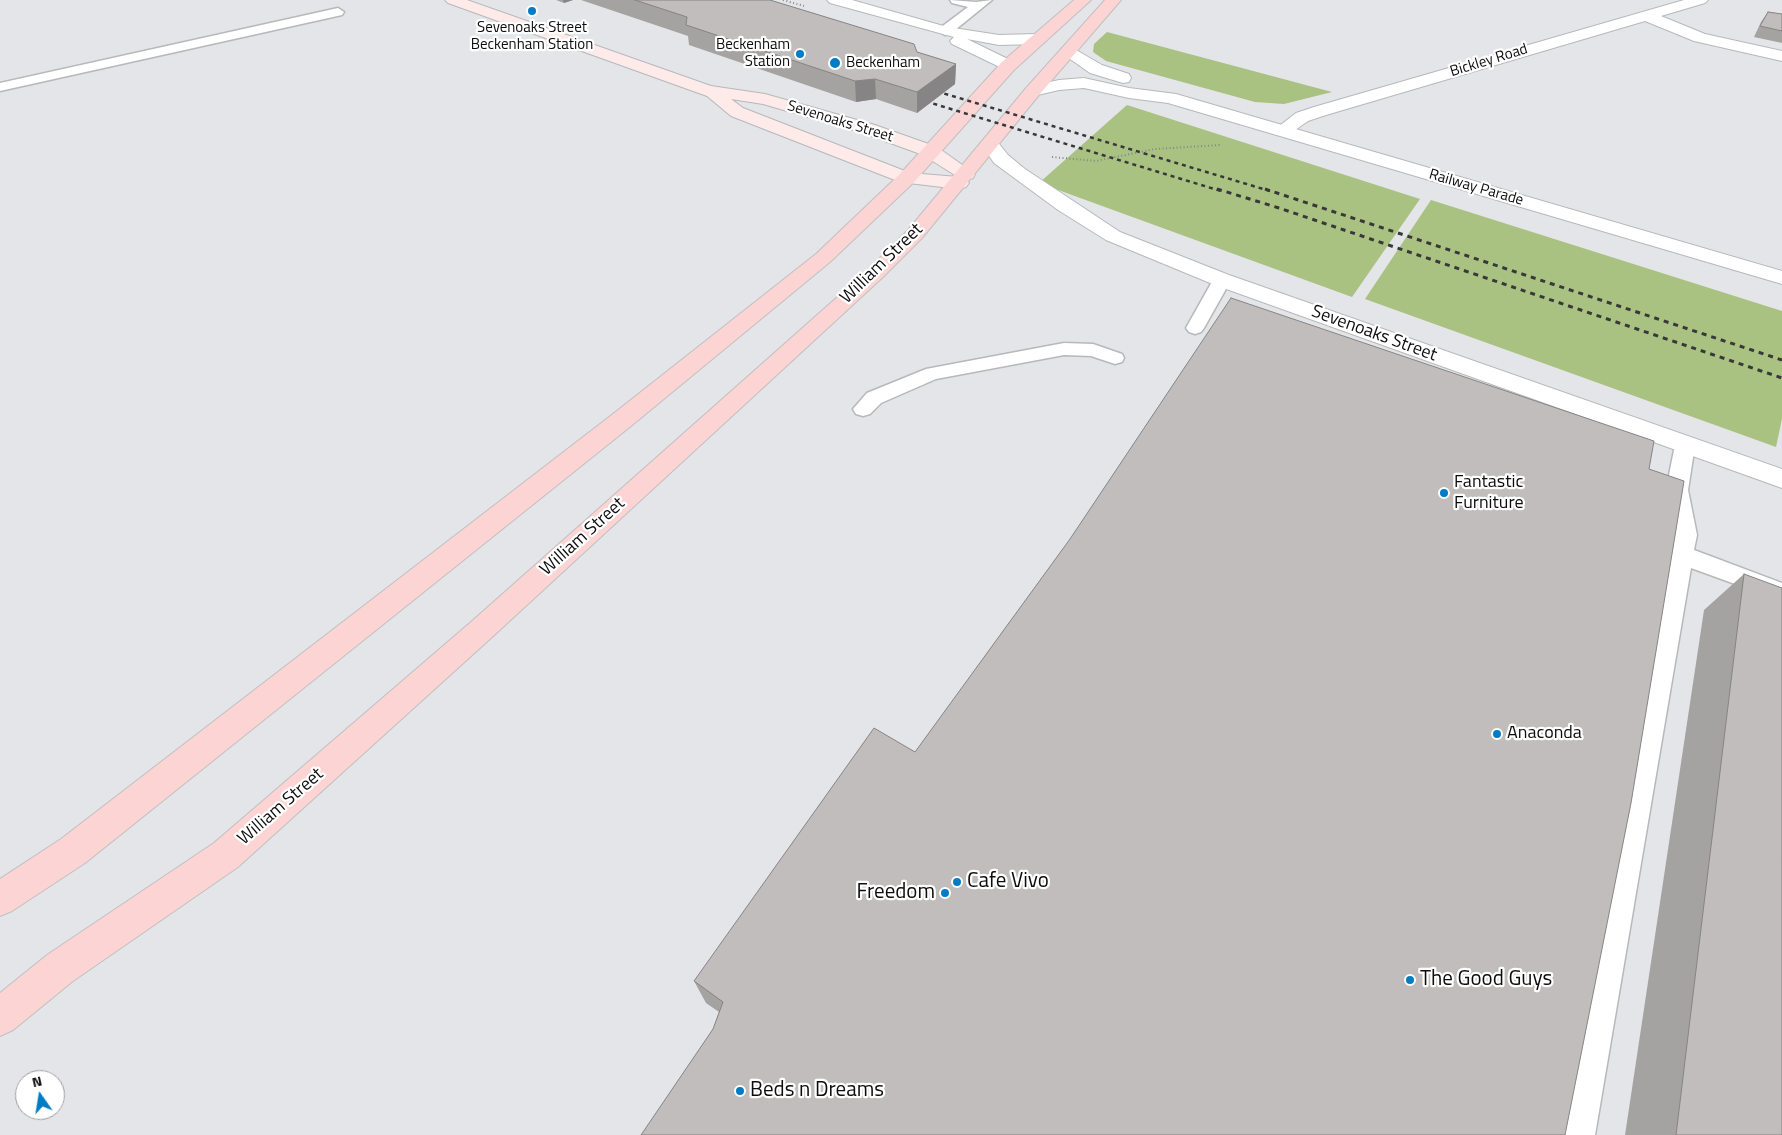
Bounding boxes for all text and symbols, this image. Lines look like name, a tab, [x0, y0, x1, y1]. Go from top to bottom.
marker: Sevenoaks Street Beckenham Station	[526, 5, 538, 17]
place label: Sevenoaks Street Beckenham Station	[471, 19, 593, 54]
place label: Beckenham Station	[716, 36, 790, 71]
street label: Bickley Road	[1448, 41, 1530, 81]
marker: Beckenham Station	[794, 48, 806, 60]
place label: Beckenham	[846, 54, 920, 72]
marker: Beckenham	[828, 56, 842, 70]
street label: Sevenoaks Street	[785, 97, 895, 147]
street label: Railway Parade	[1427, 166, 1525, 210]
street label: William Street	[836, 219, 928, 309]
street label: Sevenoaks Street	[1308, 301, 1440, 367]
place label: Fantastic Furniture	[1454, 472, 1524, 514]
marker: Fantastic Furniture	[1438, 487, 1450, 499]
street label: William Street	[536, 493, 630, 581]
place label: Anaconda	[1507, 723, 1582, 745]
marker: Anaconda	[1491, 728, 1503, 740]
street label: William Street	[234, 764, 328, 850]
place label: Cafe Vivo	[967, 869, 1049, 895]
marker: Cafe Vivo	[951, 876, 963, 888]
place label: Freedom	[856, 880, 935, 906]
marker: Freedom	[939, 887, 951, 899]
place label: The Good Guys	[1420, 967, 1552, 993]
marker: The Good Guys	[1404, 974, 1416, 986]
north arrow	[15, 1070, 65, 1120]
text: N	[30, 1070, 44, 1092]
place label: Beds n Dreams	[750, 1078, 884, 1104]
marker: Beds n Dreams	[734, 1085, 746, 1097]

